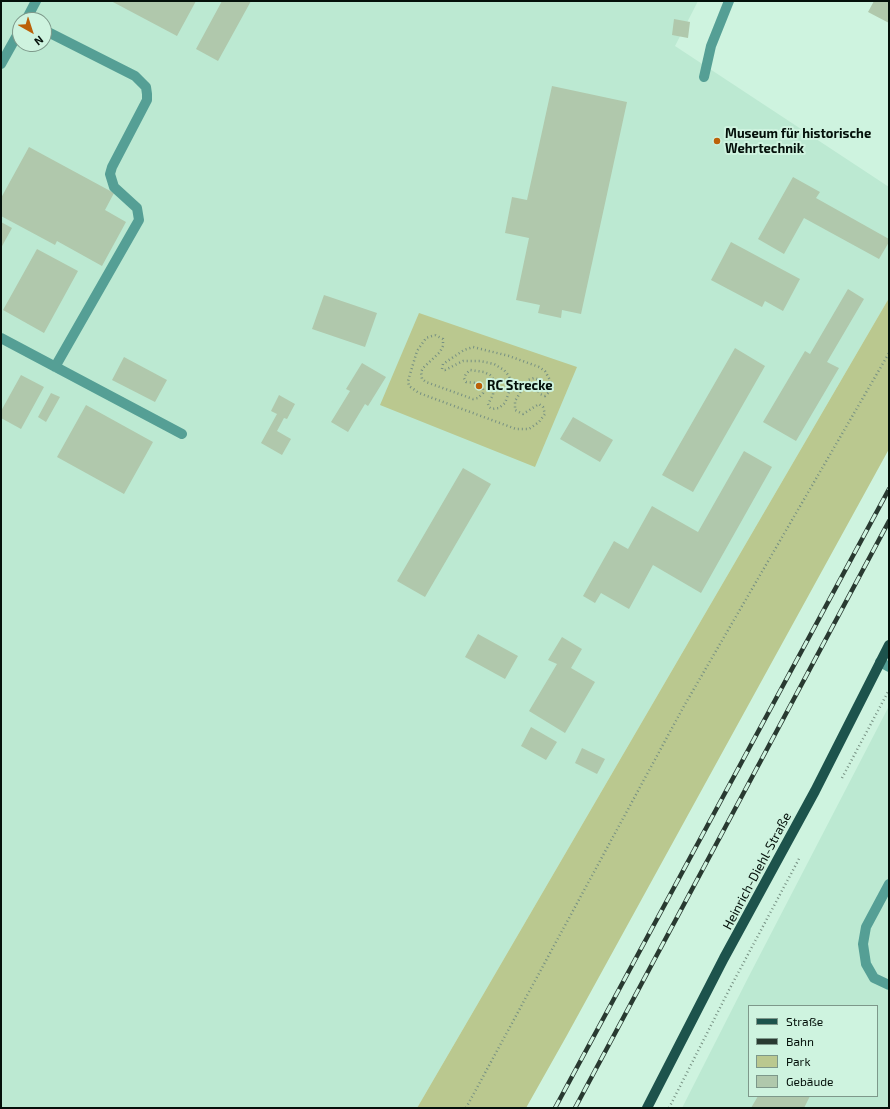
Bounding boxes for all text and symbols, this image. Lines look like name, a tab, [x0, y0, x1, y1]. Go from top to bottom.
north arrow	[12, 12, 52, 52]
text: N	[32, 33, 46, 48]
place label: Museum für historische Wehrtechnik	[725, 126, 871, 157]
marker: Museum für historische Wehrtechnik	[712, 136, 722, 146]
place label: RC Strecke	[487, 378, 552, 394]
marker: RC Strecke	[474, 381, 484, 391]
street label: Heinrich-Diehl-Straße	[719, 810, 795, 932]
legend	[748, 1005, 878, 1097]
text: Straße	[786, 1014, 823, 1028]
text: Bahn	[786, 1034, 814, 1048]
text: Park	[786, 1054, 811, 1068]
text: Gebäude	[786, 1074, 834, 1088]

